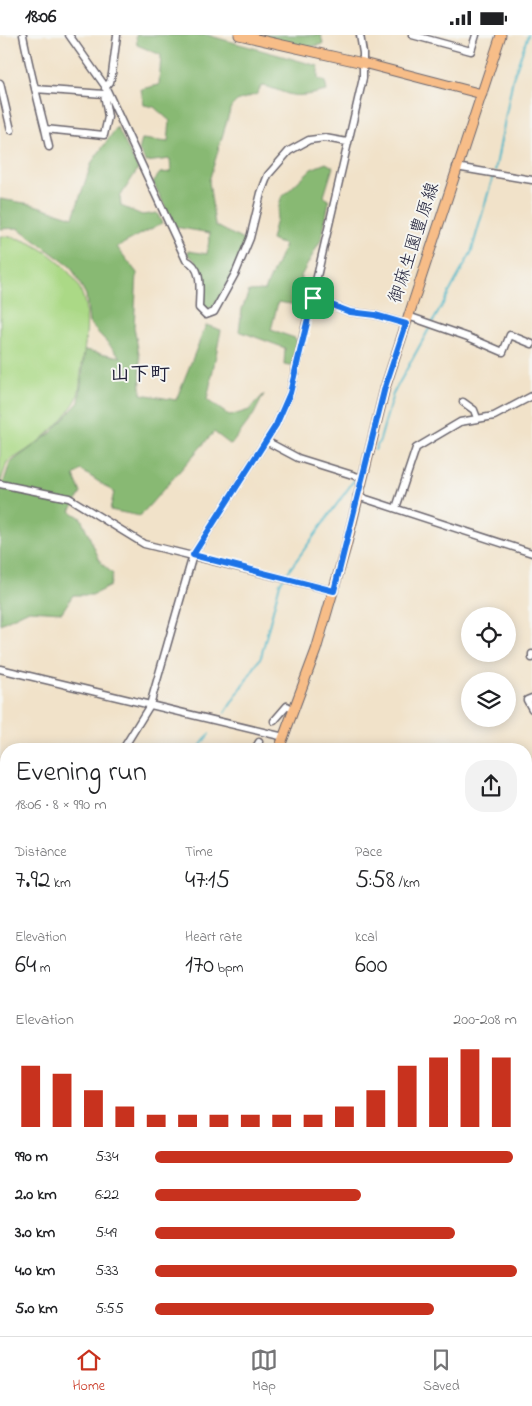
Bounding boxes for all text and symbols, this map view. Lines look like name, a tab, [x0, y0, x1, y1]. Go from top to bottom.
text: 18:06	[25, 4, 56, 31]
street label: 御麻生園豊原線	[383, 179, 447, 307]
pin	[292, 277, 334, 319]
icon: arrive	[299, 284, 327, 312]
district label: 山下町	[110, 361, 170, 390]
map controls	[461, 607, 516, 727]
button: locate	[461, 607, 516, 662]
button: layers	[461, 672, 516, 727]
text: Evening run	[15, 753, 147, 794]
button: share	[465, 760, 517, 812]
text: 18:06 · 8 × 990 m	[15, 793, 107, 817]
text: Distance	[15, 842, 67, 863]
text: Time	[185, 842, 213, 863]
text: Pace	[355, 842, 382, 863]
text: 7.92	[15, 863, 50, 899]
text: 47:15	[185, 863, 230, 899]
text: 5:58	[355, 863, 395, 899]
text: km	[50, 873, 71, 894]
text: /km	[395, 873, 420, 894]
text: Elevation	[15, 927, 66, 948]
text: Heart rate	[185, 927, 242, 948]
text: kcal	[355, 927, 377, 948]
text: 64	[15, 948, 36, 984]
text: 170	[185, 948, 214, 984]
text: 600	[355, 948, 388, 984]
text: m	[36, 958, 51, 979]
text: bpm	[214, 958, 243, 979]
text: Elevation	[15, 1008, 74, 1032]
text: 200–208 m	[453, 1008, 517, 1032]
text: 990 m	[15, 1145, 48, 1169]
text: 5:34	[95, 1145, 119, 1169]
text: 2.0 km	[15, 1183, 57, 1207]
text: 6:22	[95, 1183, 119, 1207]
text: 3.0 km	[15, 1221, 55, 1245]
text: 5:49	[95, 1221, 117, 1245]
text: 4.0 km	[15, 1259, 55, 1283]
text: 5:33	[95, 1259, 119, 1283]
text: 5.0 km	[15, 1297, 58, 1321]
text: 5:55	[95, 1297, 124, 1321]
tab: Home	[72, 1346, 105, 1397]
tab: Map	[250, 1346, 278, 1397]
tab: Saved	[423, 1346, 460, 1397]

